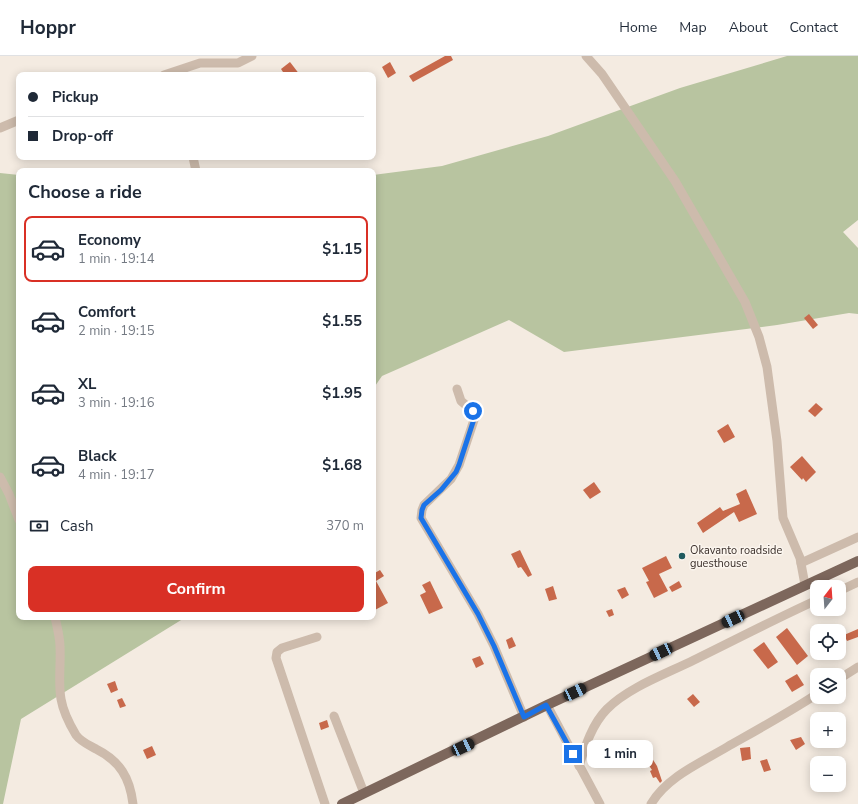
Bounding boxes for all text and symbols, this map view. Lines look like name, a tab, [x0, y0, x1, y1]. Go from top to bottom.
text: Hoppr	[20, 15, 76, 41]
text: Home	[619, 18, 657, 37]
text: Map	[679, 18, 707, 37]
text: About	[729, 18, 768, 37]
text: Contact	[790, 18, 838, 37]
text: Pickup	[52, 87, 98, 107]
text: Drop-off	[52, 126, 113, 146]
text: Choose a ride	[28, 180, 142, 204]
text: Economy	[78, 230, 141, 250]
icon: car	[30, 231, 66, 267]
text: $1.15	[322, 239, 362, 259]
text: 1 min · 19:14	[78, 250, 154, 268]
text: Comfort	[78, 302, 135, 322]
icon: car	[30, 303, 66, 339]
text: $1.55	[322, 311, 362, 331]
text: 2 min · 19:15	[78, 322, 154, 340]
text: XL	[78, 374, 97, 394]
icon: car	[30, 375, 66, 411]
text: $1.95	[322, 383, 362, 403]
text: 3 min · 19:16	[78, 394, 154, 412]
route start	[464, 402, 482, 420]
text: Black	[78, 446, 116, 466]
icon: car	[30, 447, 66, 483]
text: $1.68	[322, 455, 362, 475]
text: 4 min · 19:17	[78, 466, 154, 484]
icon: cash	[28, 515, 50, 537]
text: Cash	[60, 516, 94, 536]
text: 370 m	[326, 517, 364, 535]
place label: Okavanto roadside guesthouse	[690, 543, 783, 571]
marker: Okavanto roadside guesthouse	[677, 551, 687, 561]
button: Confirm	[28, 566, 364, 612]
north arrow	[810, 580, 846, 616]
map controls	[810, 580, 846, 792]
car	[720, 608, 746, 630]
button: locate	[810, 624, 846, 660]
car	[648, 641, 674, 663]
button: layers	[810, 668, 846, 704]
car	[562, 681, 588, 703]
button: +	[810, 712, 846, 748]
car	[450, 736, 476, 758]
callout: 1 min	[587, 740, 653, 768]
route end	[564, 745, 582, 763]
text: 1 min	[603, 745, 637, 763]
button: −	[810, 756, 846, 792]

